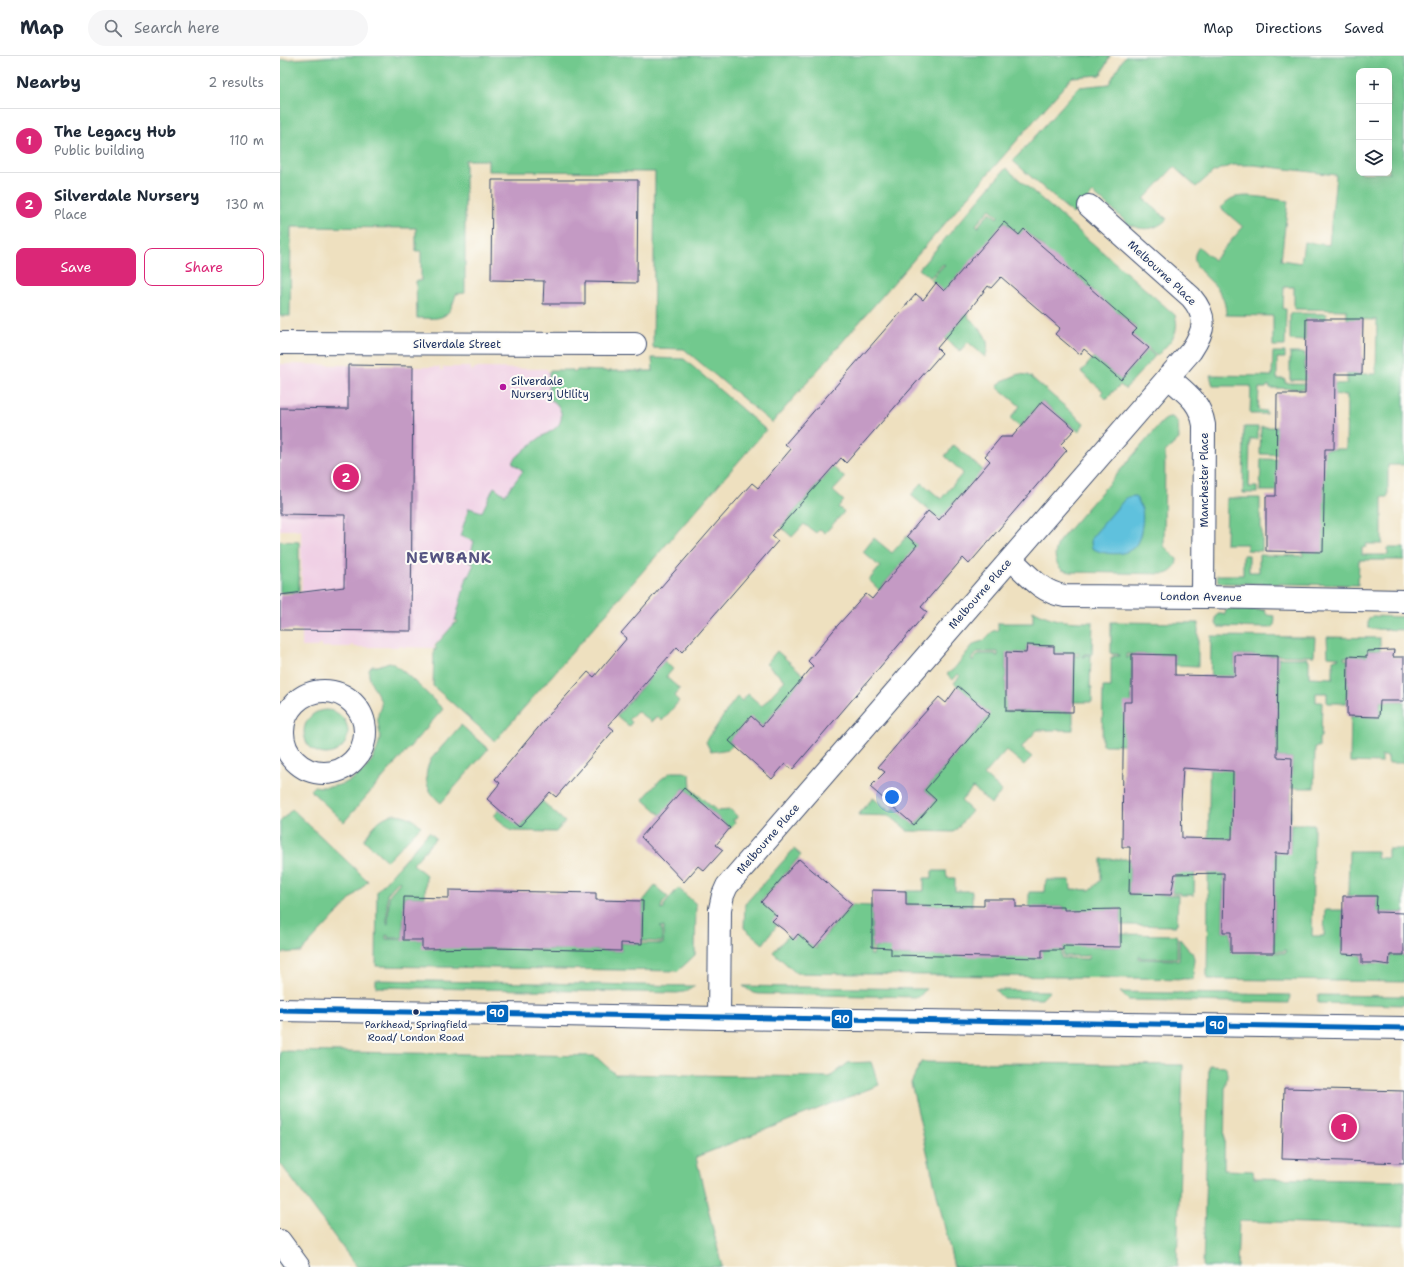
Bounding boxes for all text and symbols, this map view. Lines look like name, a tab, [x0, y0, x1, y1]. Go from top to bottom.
search box	[88, 10, 368, 46]
text: Map	[20, 15, 64, 40]
icon: search	[102, 17, 124, 39]
text: Search here	[134, 18, 220, 38]
text: Map	[1204, 19, 1234, 37]
text: Directions	[1256, 19, 1322, 37]
text: Saved	[1344, 19, 1384, 37]
map controls	[1356, 68, 1392, 176]
button: +	[1356, 68, 1392, 104]
text: Nearby	[16, 71, 81, 93]
text: 2 results	[208, 74, 264, 91]
button: −	[1356, 104, 1392, 140]
text: The Legacy Hub	[54, 122, 176, 142]
text: 1	[26, 132, 32, 149]
text: 110 m	[229, 132, 264, 149]
button: layers	[1356, 140, 1392, 176]
text: Public building	[54, 142, 145, 159]
text: Silverdale Nursery	[54, 186, 199, 206]
text: 2	[24, 196, 34, 213]
text: 130 m	[226, 196, 264, 213]
text: Place	[54, 206, 87, 223]
street label: Melbourne Place	[1124, 237, 1200, 309]
button: Save	[16, 248, 136, 286]
button: Share	[144, 248, 264, 286]
street label: Silverdale Street	[413, 337, 501, 352]
place label: Silverdale Nursery Utility	[511, 374, 589, 402]
marker: Silverdale Nursery Utility	[498, 382, 508, 392]
street label: Manchester Place	[1197, 433, 1212, 527]
pin: 2	[333, 462, 359, 492]
district label: NEWBANK	[406, 548, 492, 568]
street label: Melbourne Place	[945, 556, 1015, 632]
street label: London Avenue	[1160, 589, 1242, 605]
your location	[882, 787, 902, 807]
street label: Melbourne Place	[733, 801, 803, 877]
line badge: 90	[486, 1004, 509, 1023]
text: 90	[489, 1006, 505, 1021]
marker: Parkhead, Springfield Road/ London Road	[411, 1007, 421, 1017]
line badge: 90	[831, 1009, 853, 1029]
text: 90	[834, 1012, 850, 1027]
line badge: 90	[1205, 1015, 1228, 1035]
place label: Parkhead, Springfield Road/ London Road	[365, 1018, 468, 1044]
text: 90	[1209, 1018, 1225, 1033]
pin: 1	[1331, 1112, 1357, 1142]

